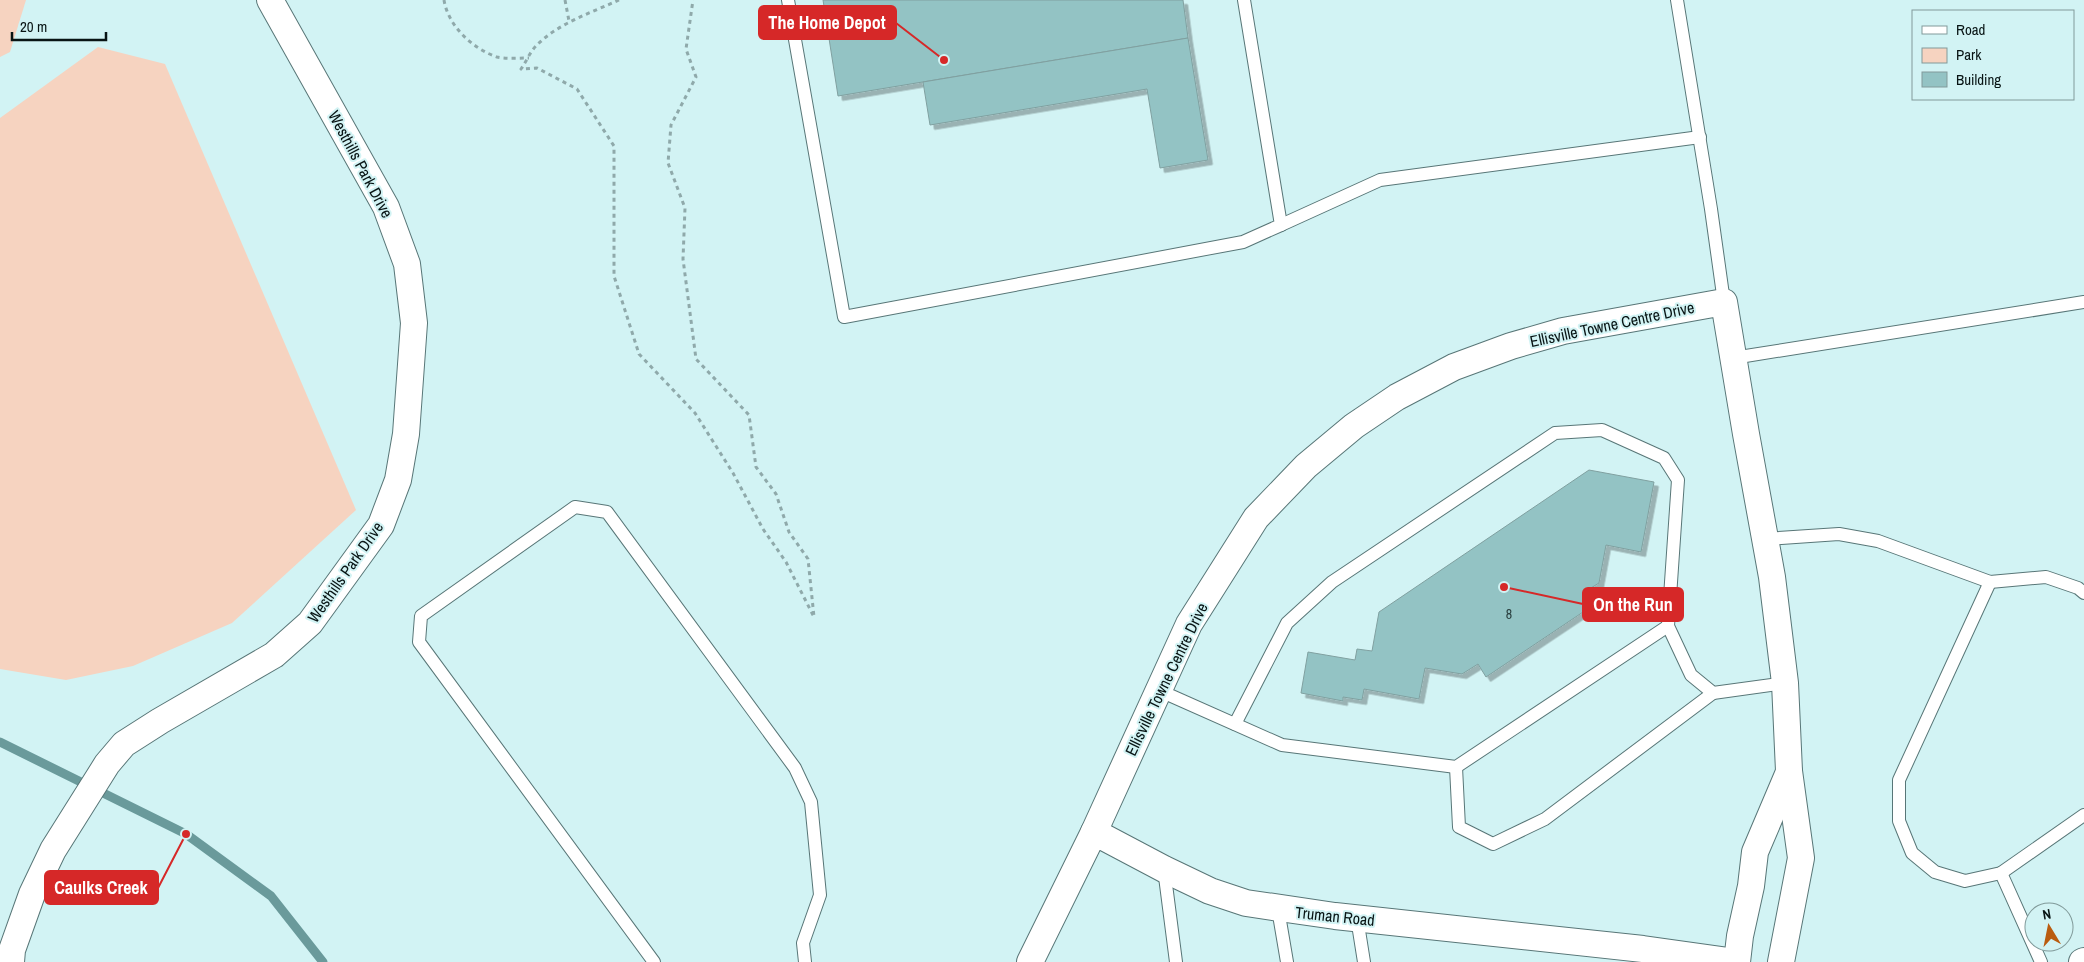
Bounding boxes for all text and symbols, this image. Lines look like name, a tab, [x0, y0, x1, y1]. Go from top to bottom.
callout: The Home Depot	[759, 6, 896, 39]
scale bar	[12, 10, 106, 42]
text: The Home Depot	[768, 10, 886, 35]
legend	[1912, 10, 2074, 100]
text: 20 m	[20, 16, 47, 37]
text: Road	[1956, 19, 1985, 40]
text: Park	[1956, 44, 1982, 65]
text: Building	[1956, 69, 2001, 90]
street label: Westhills Park Drive	[323, 106, 399, 222]
street label: Ellisville Towne Centre Drive	[1528, 296, 1696, 352]
street label: Westhills Park Drive	[302, 517, 388, 627]
callout: On the Run	[1583, 588, 1683, 621]
text: On the Run	[1593, 592, 1673, 617]
street label: Ellisville Towne Centre Drive	[1119, 599, 1213, 759]
house number: 8	[1506, 605, 1512, 623]
callout: Caulks Creek	[45, 871, 158, 904]
text: Caulks Creek	[54, 875, 149, 900]
street label: Truman Road	[1294, 901, 1376, 931]
north arrow	[2024, 902, 2074, 952]
text: N	[2041, 905, 2052, 924]

